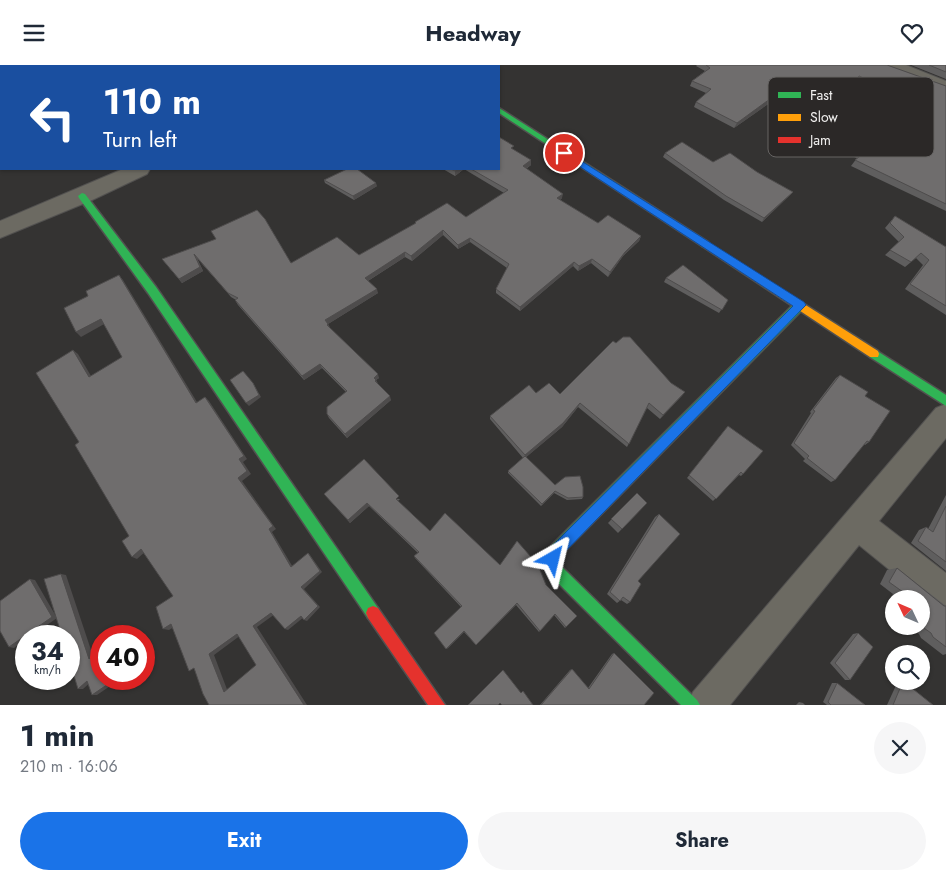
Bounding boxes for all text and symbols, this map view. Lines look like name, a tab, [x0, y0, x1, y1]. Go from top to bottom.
text: Headway	[425, 17, 521, 49]
icon: menu	[20, 19, 48, 47]
icon: heart	[898, 19, 926, 47]
text: 110 m	[103, 77, 201, 127]
legend	[768, 77, 934, 157]
icon: left	[20, 85, 85, 150]
text: Fast	[810, 85, 833, 105]
text: Slow	[810, 107, 838, 127]
text: Turn left	[103, 123, 177, 155]
text: Jam	[808, 130, 831, 150]
pin	[543, 132, 585, 174]
icon: arrive	[550, 139, 578, 167]
position arrow	[526, 532, 578, 584]
north arrow	[885, 590, 930, 635]
map controls	[885, 590, 930, 690]
speed limit sign: 40	[90, 625, 155, 690]
text: 34	[31, 633, 64, 669]
button: search	[885, 645, 930, 690]
text: km/h	[34, 661, 61, 679]
text: 1 min	[20, 714, 94, 757]
button: close	[874, 722, 926, 774]
text: 210 m · 16:06	[20, 755, 118, 778]
button: Exit	[20, 812, 468, 870]
button: Share	[478, 812, 926, 870]

